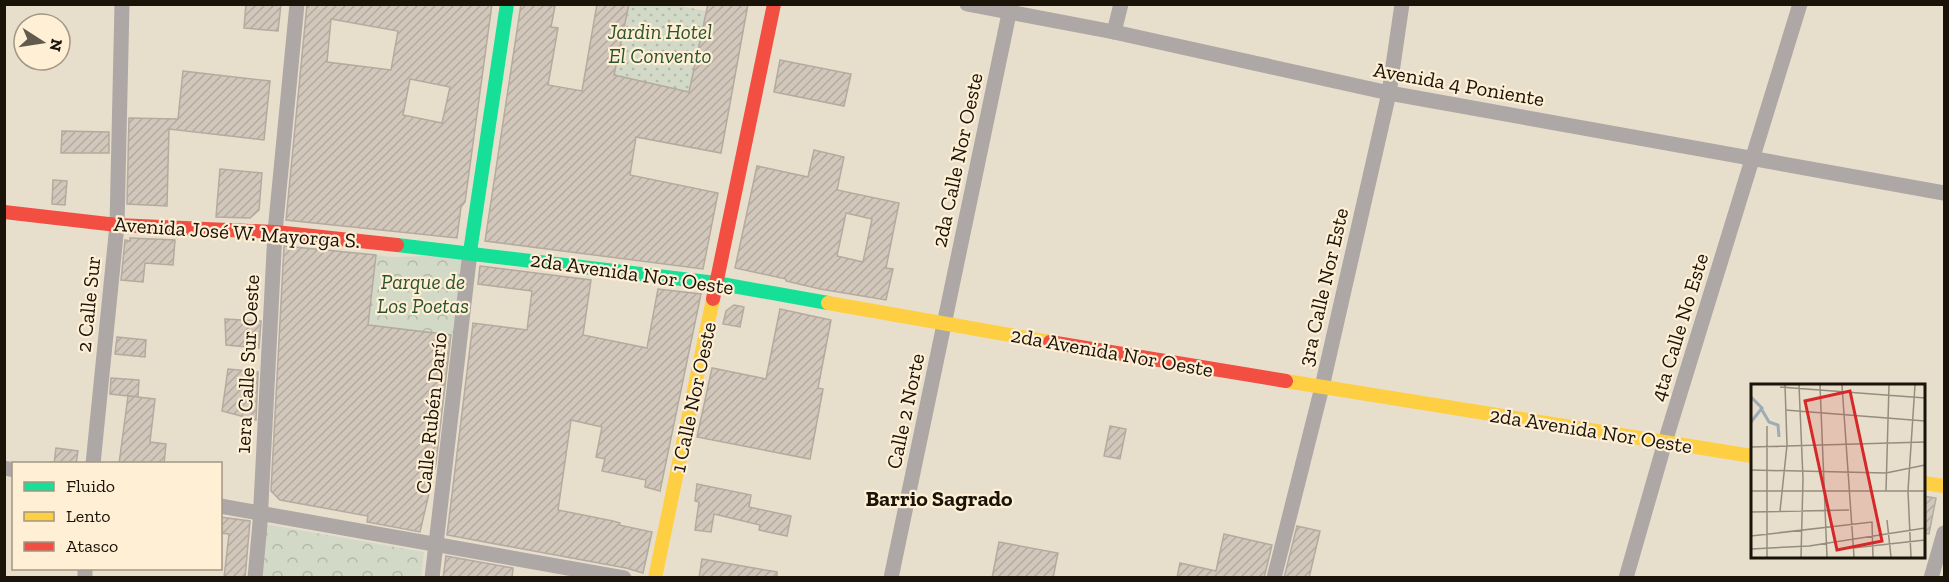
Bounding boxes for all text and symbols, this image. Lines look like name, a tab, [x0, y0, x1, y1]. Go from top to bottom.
north arrow	[12, 12, 72, 72]
park label: Jardin Hotel El Convento	[607, 19, 712, 68]
text: N	[46, 37, 67, 53]
street label: Avenida 4 Poniente	[1372, 57, 1547, 111]
street label: 2da Calle Nor Oeste	[926, 70, 988, 250]
street label: 3ra Calle Nor Este	[1293, 205, 1353, 369]
street label: Avenida José W. Mayorga S.	[113, 211, 361, 253]
street label: 2da Avenida Nor Oeste	[529, 246, 735, 300]
street label: 4ta Calle No Este	[1645, 250, 1713, 404]
street label: 2 Calle Sur	[71, 255, 105, 353]
park label: Parque de Los Poetas	[377, 269, 469, 318]
street label: 1era Calle Sur Oeste	[230, 274, 264, 454]
street label: 1 Calle Nor Oeste	[665, 319, 721, 475]
street label: 2da Avenida Nor Oeste	[1009, 322, 1215, 382]
street label: Calle Rubén Darío	[410, 331, 452, 495]
street label: Calle 2 Norte	[881, 351, 929, 471]
inset map	[1751, 384, 1925, 558]
street label: 2da Avenida Nor Oeste	[1488, 402, 1694, 458]
legend	[12, 462, 222, 570]
text: Fluido	[66, 475, 115, 497]
district label: Barrio Sagrado	[865, 485, 1013, 512]
text: Lento	[66, 505, 111, 527]
text: Atasco	[66, 535, 118, 557]

